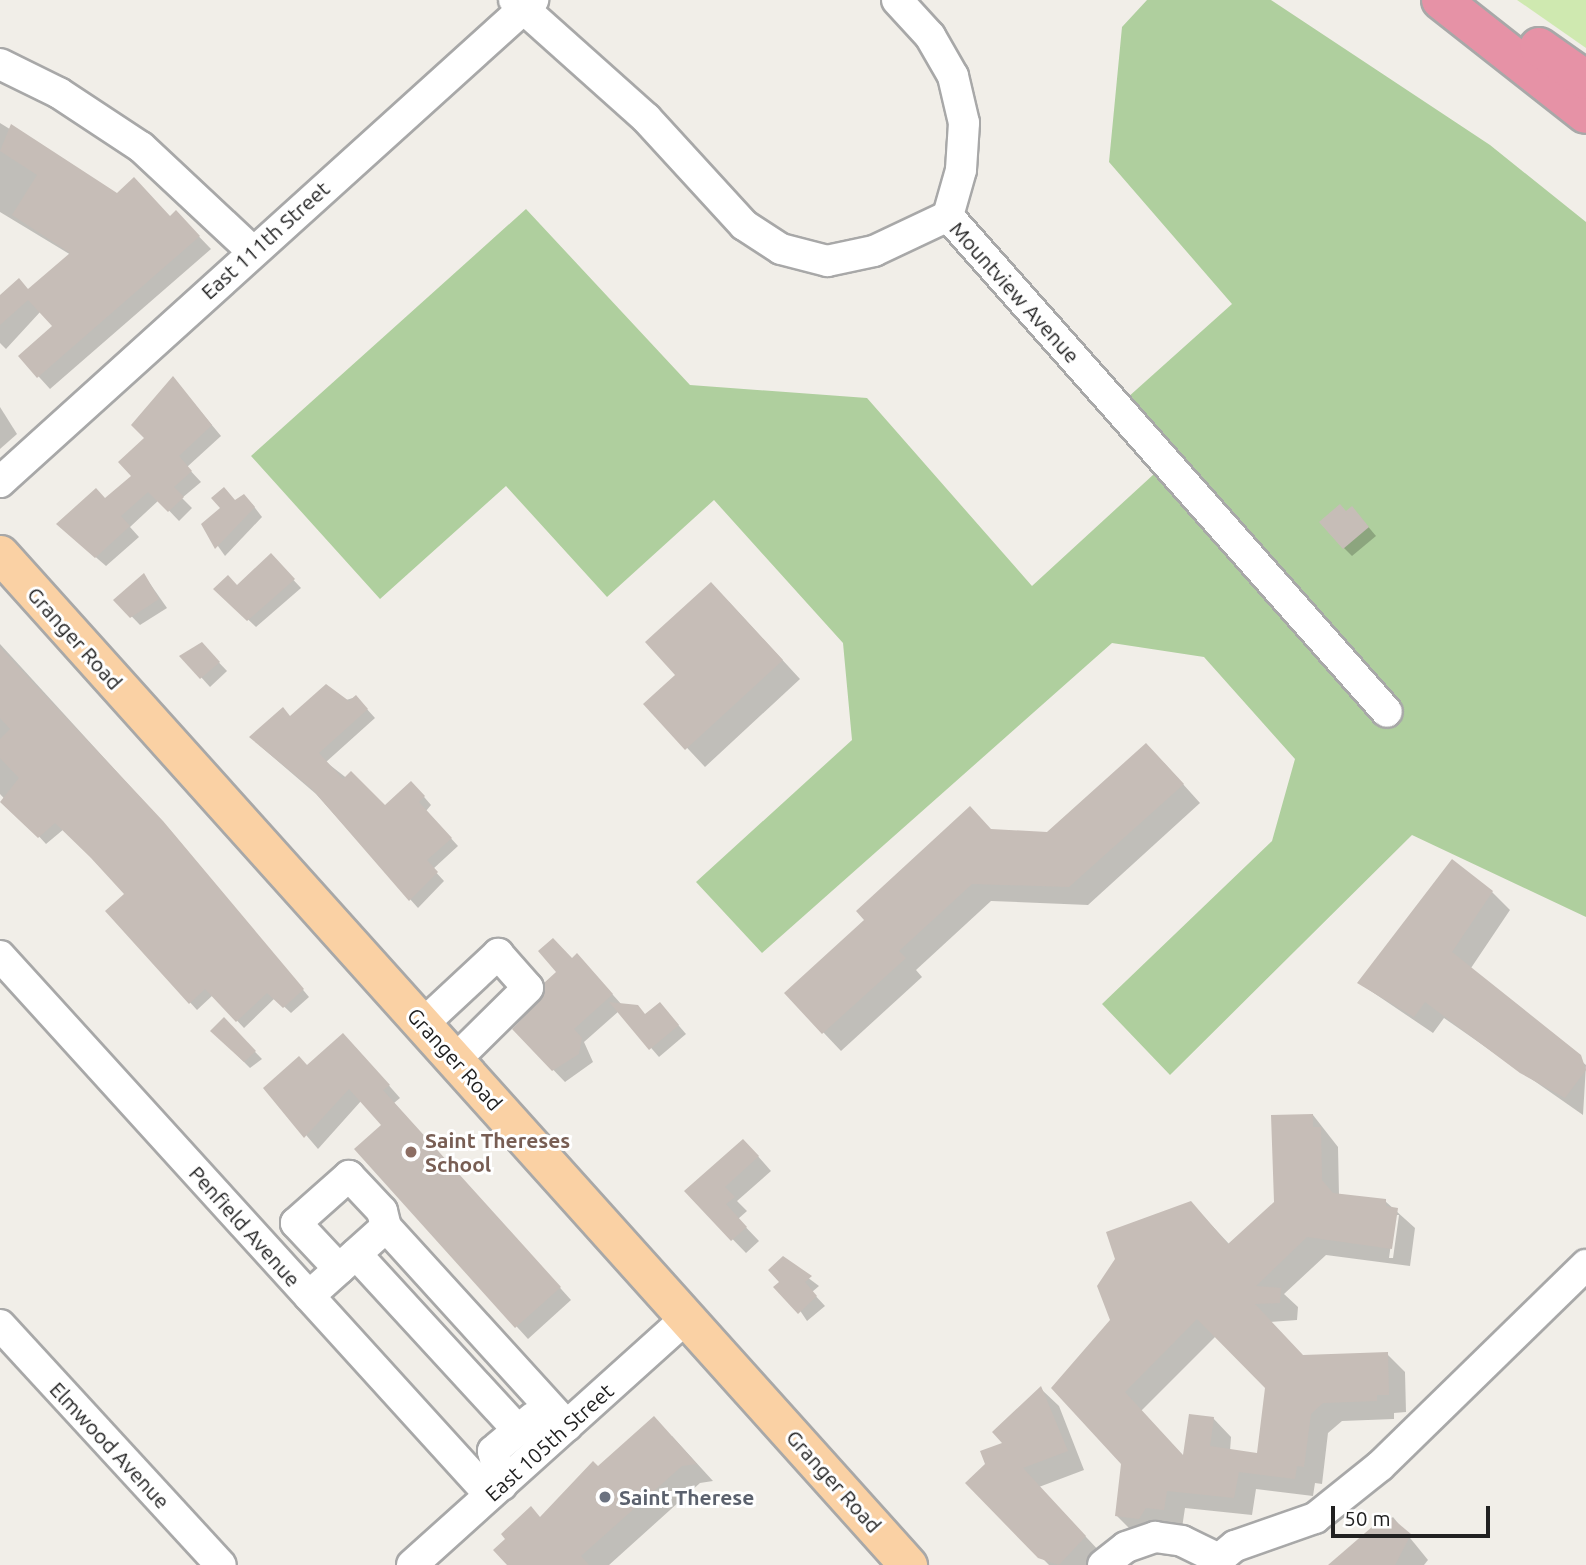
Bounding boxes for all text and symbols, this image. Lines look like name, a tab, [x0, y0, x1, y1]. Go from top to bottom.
street label: East 111th Street	[196, 176, 334, 304]
street label: Mountview Avenue	[945, 216, 1085, 368]
street label: Granger Road	[22, 581, 128, 695]
street label: Granger Road	[402, 1002, 508, 1116]
place label: Saint Thereses School	[425, 1127, 570, 1177]
marker: Saint Thereses School	[403, 1144, 419, 1160]
street label: Penfield Avenue	[184, 1160, 306, 1292]
street label: Elmwood Avenue	[45, 1376, 175, 1514]
street label: East 105th Street	[480, 1378, 618, 1506]
street label: Granger Road	[781, 1424, 887, 1538]
place label: Saint Therese	[619, 1484, 754, 1510]
marker: Saint Therese	[597, 1489, 613, 1505]
scale bar	[1334, 1492, 1493, 1536]
text: 50 m	[1344, 1506, 1391, 1530]

